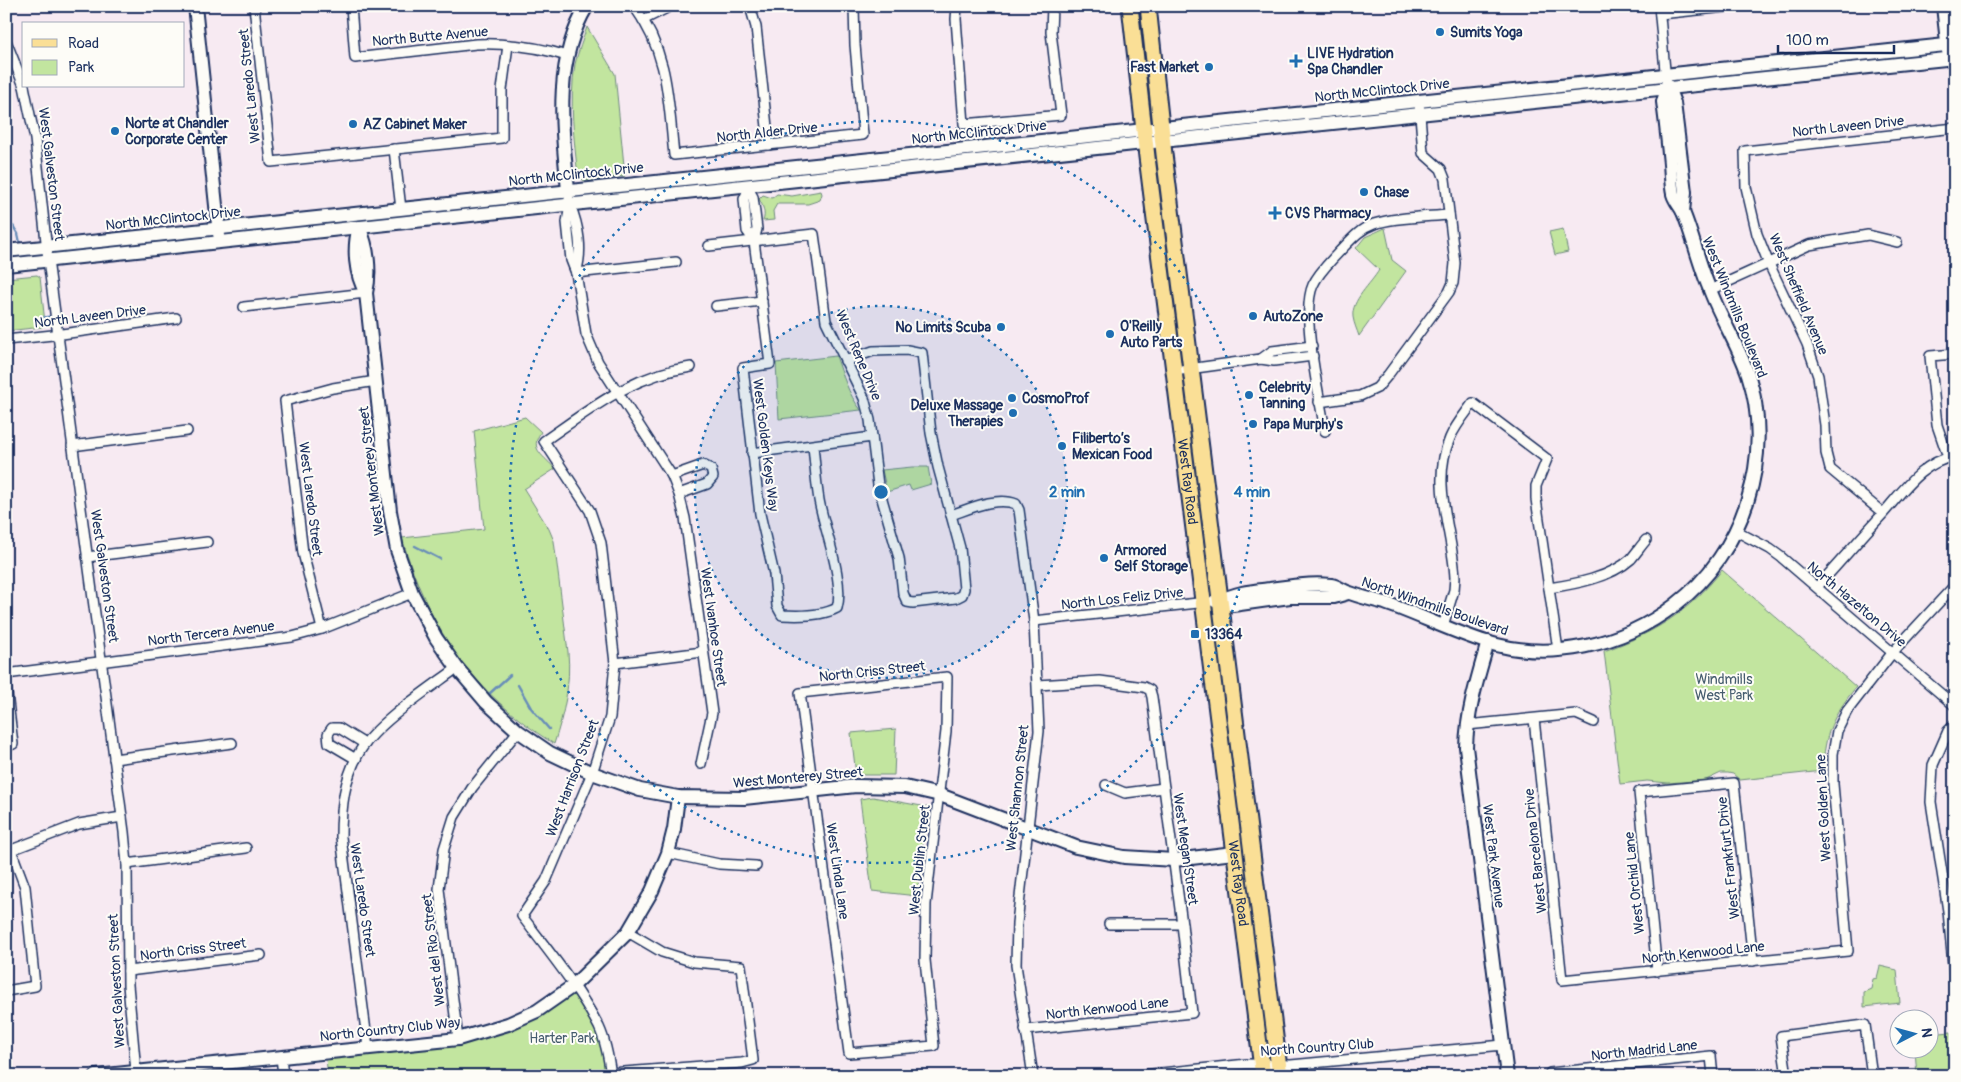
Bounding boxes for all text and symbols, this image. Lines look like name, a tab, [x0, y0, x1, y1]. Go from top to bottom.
legend	[22, 22, 185, 88]
scale bar	[1778, 22, 1895, 54]
street label: North Butte Avenue	[371, 23, 489, 50]
place label: Sumits Yoga	[1450, 24, 1523, 41]
marker: Sumits Yoga	[1434, 26, 1446, 38]
street label: West Laredo Street	[235, 28, 264, 144]
text: 100 m	[1786, 31, 1829, 50]
text: Road	[68, 34, 99, 53]
place label: LIVE Hydration Spa Chandler	[1307, 45, 1394, 78]
marker: LIVE Hydration Spa Chandler	[1289, 54, 1303, 68]
text: Park	[68, 58, 95, 77]
place label: Fast Market	[1130, 59, 1199, 76]
marker: Fast Market	[1203, 61, 1215, 73]
street label: North McClintock Drive	[1314, 75, 1450, 106]
street label: West Galveston Street	[35, 106, 68, 242]
street label: North Laveen Drive	[1791, 112, 1905, 141]
place label: Norte at Chandler Corporate Center	[125, 115, 230, 148]
place label: AZ Cabinet Maker	[363, 116, 468, 133]
street label: North McClintock Drive	[911, 117, 1047, 148]
marker: AZ Cabinet Maker	[347, 118, 359, 130]
street label: North Alder Drive	[716, 119, 818, 146]
marker: Norte at Chandler Corporate Center	[109, 125, 121, 137]
street label: North McClintock Drive	[508, 159, 644, 190]
place label: Chase	[1374, 184, 1410, 201]
marker: Chase	[1358, 186, 1370, 198]
street label: North McClintock Drive	[105, 203, 241, 234]
place label: CVS Pharmacy	[1285, 205, 1371, 222]
marker: CVS Pharmacy	[1269, 207, 1281, 219]
street label: West Sheffield Avenue	[1765, 231, 1832, 358]
street label: West Windmills Boulevard	[1698, 234, 1771, 380]
street label: North Laveen Drive	[33, 301, 147, 332]
street label: West Rene Drive	[832, 308, 885, 403]
place label: AutoZone	[1263, 308, 1324, 325]
marker: AutoZone	[1247, 310, 1259, 322]
place label: O'Reilly Auto Parts	[1120, 318, 1183, 351]
place label: No Limits Scuba	[895, 319, 991, 336]
marker: No Limits Scuba	[995, 321, 1007, 333]
marker: O'Reilly Auto Parts	[1104, 328, 1116, 340]
street label: West Golden Keys Way	[749, 378, 782, 512]
place label: Celebrity Tanning	[1258, 379, 1311, 412]
marker: Celebrity Tanning	[1243, 389, 1255, 401]
place label: CosmoProf	[1022, 390, 1090, 407]
marker: CosmoProf	[1006, 392, 1018, 404]
place label: Deluxe Massage Therapies	[910, 397, 1004, 430]
street label: West Monterey Street	[355, 405, 388, 537]
marker: Deluxe Massage Therapies	[1007, 407, 1019, 419]
place label: Papa Murphy's	[1263, 416, 1344, 433]
marker: Papa Murphy's	[1247, 418, 1259, 430]
place label: Filiberto’s Mexican Food	[1072, 430, 1152, 463]
street label: West Ray Road	[1174, 438, 1201, 526]
marker: Filiberto’s Mexican Food	[1056, 440, 1068, 452]
street label: West Laredo Street	[295, 441, 326, 557]
centre of rings	[872, 483, 890, 501]
text: 2 min	[1049, 483, 1085, 502]
text: 4 min	[1234, 483, 1271, 502]
street label: West Galveston Street	[87, 508, 122, 644]
place label: Armored Self Storage	[1114, 542, 1189, 575]
marker: Armored Self Storage	[1098, 552, 1110, 564]
street label: North Hazelton Drive	[1804, 558, 1910, 651]
street label: West Ivanhoe Street	[697, 566, 730, 688]
street label: North Windmills Boulevard	[1359, 573, 1511, 640]
street label: North Los Feliz Drive	[1060, 584, 1184, 613]
street label: North Tercera Avenue	[147, 617, 276, 650]
place label: 13364	[1205, 626, 1243, 643]
marker: 13364	[1189, 628, 1201, 640]
street label: North Criss Street	[818, 657, 926, 686]
park label: Windmills West Park	[1695, 671, 1753, 704]
street label: West Harrison Street	[542, 717, 603, 839]
street label: West Shannon Street	[1002, 724, 1033, 852]
street label: West Golden Lane	[1812, 754, 1835, 862]
street label: West Monterey Street	[732, 763, 864, 792]
street label: West Barcelona Drive	[1520, 788, 1551, 914]
street label: West Megan Street	[1169, 792, 1202, 906]
street label: West Frankfurt Drive	[1714, 796, 1743, 920]
street label: West Park Avenue	[1479, 803, 1508, 909]
street label: West Dublin Street	[905, 804, 934, 916]
street label: West Linda Lane	[822, 822, 853, 920]
street label: West Orchid Lane	[1621, 831, 1648, 935]
street label: West Ray Road	[1224, 839, 1252, 927]
street label: West Laredo Street	[346, 842, 379, 959]
street label: West del Rio Street	[418, 892, 449, 1007]
street label: West Galveston Street	[104, 913, 129, 1048]
street label: North Criss Street	[139, 935, 247, 964]
street label: North Kenwood Lane	[1641, 938, 1765, 967]
street label: North Kenwood Lane	[1045, 994, 1169, 1023]
north arrow	[1888, 1010, 1938, 1060]
street label: North Country Club Way	[319, 1014, 461, 1045]
text: N	[1917, 1027, 1935, 1038]
park label: Harter Park	[529, 1030, 595, 1047]
street label: North Country Club	[1260, 1035, 1374, 1060]
street label: North Madrid Lane	[1590, 1036, 1698, 1065]

